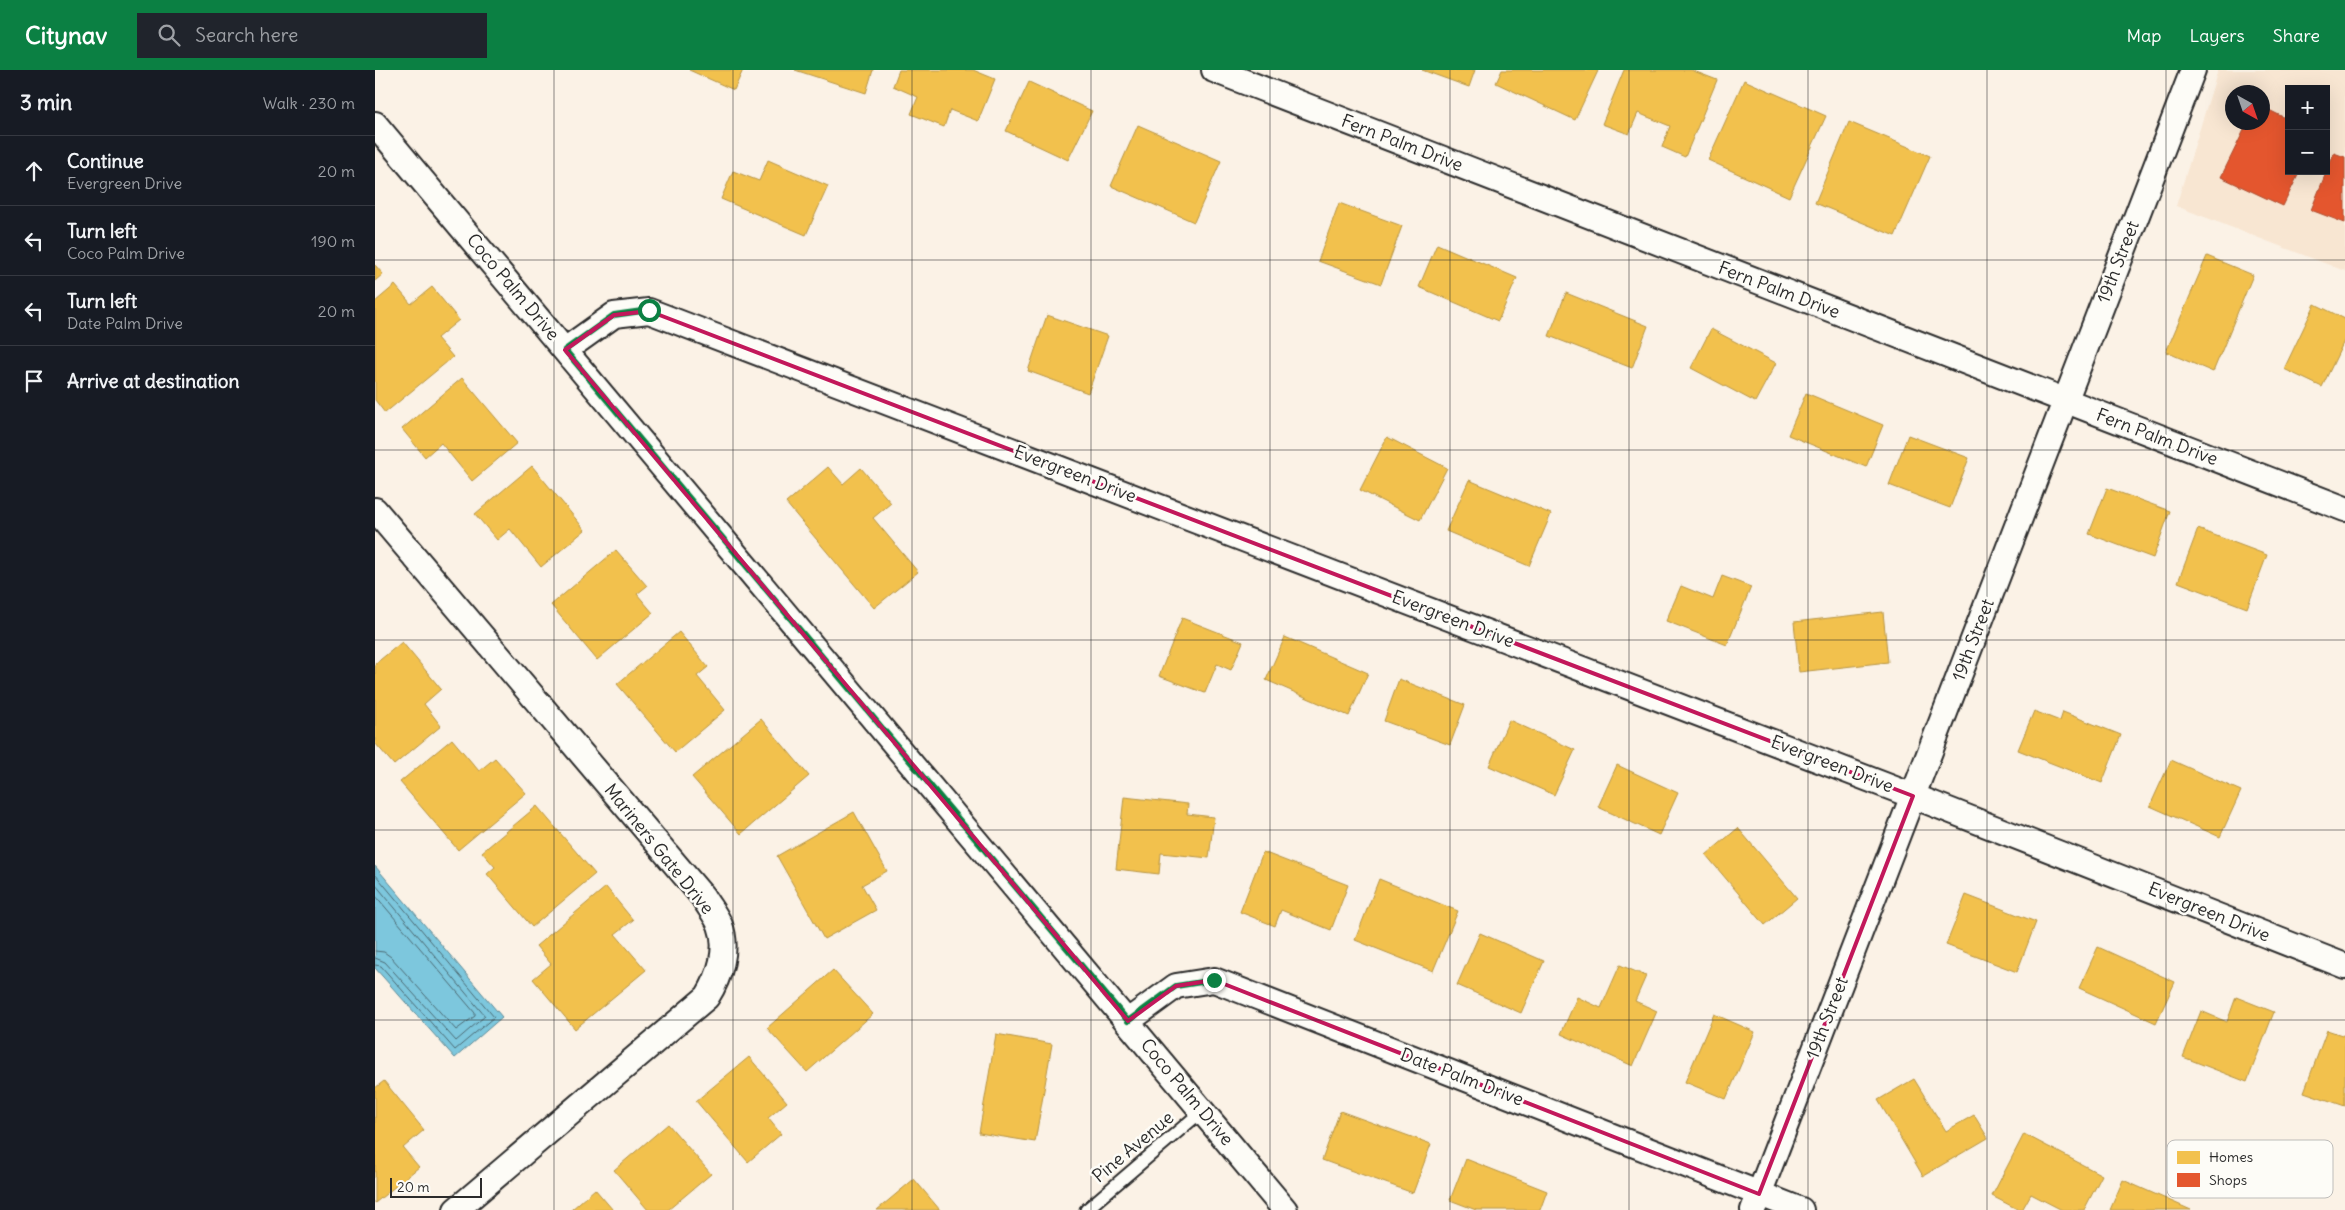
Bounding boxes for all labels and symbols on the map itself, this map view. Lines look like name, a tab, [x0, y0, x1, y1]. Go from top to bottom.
north arrow	[2225, 85, 2270, 130]
street label: Fern Palm Drive	[1338, 109, 1466, 176]
street label: 19th Street	[2091, 217, 2144, 306]
street label: Coco Palm Drive	[462, 229, 565, 345]
street label: Fern Palm Drive	[1715, 256, 1843, 323]
route start	[638, 299, 661, 322]
street label: Fern Palm Drive	[2093, 403, 2221, 470]
street label: Evergreen Drive	[1011, 440, 1140, 507]
street label: Evergreen Drive	[1389, 585, 1518, 652]
street label: 19th Street	[1946, 595, 1999, 684]
street label: Evergreen Drive	[1768, 730, 1897, 797]
street label: Mariners Gate Drive	[600, 779, 719, 919]
street label: Evergreen Drive	[2145, 877, 2274, 946]
route end	[1203, 969, 1226, 992]
street label: 19th Street	[1800, 973, 1853, 1062]
street label: Coco Palm Drive	[1136, 1034, 1239, 1150]
street label: Date Palm Drive	[1397, 1042, 1527, 1111]
street label: Pine Avenue	[1087, 1106, 1178, 1187]
legend	[2167, 1140, 2333, 1198]
text: Homes	[2209, 1148, 2253, 1166]
text: Shops	[2209, 1171, 2247, 1189]
scale bar	[390, 1175, 483, 1198]

